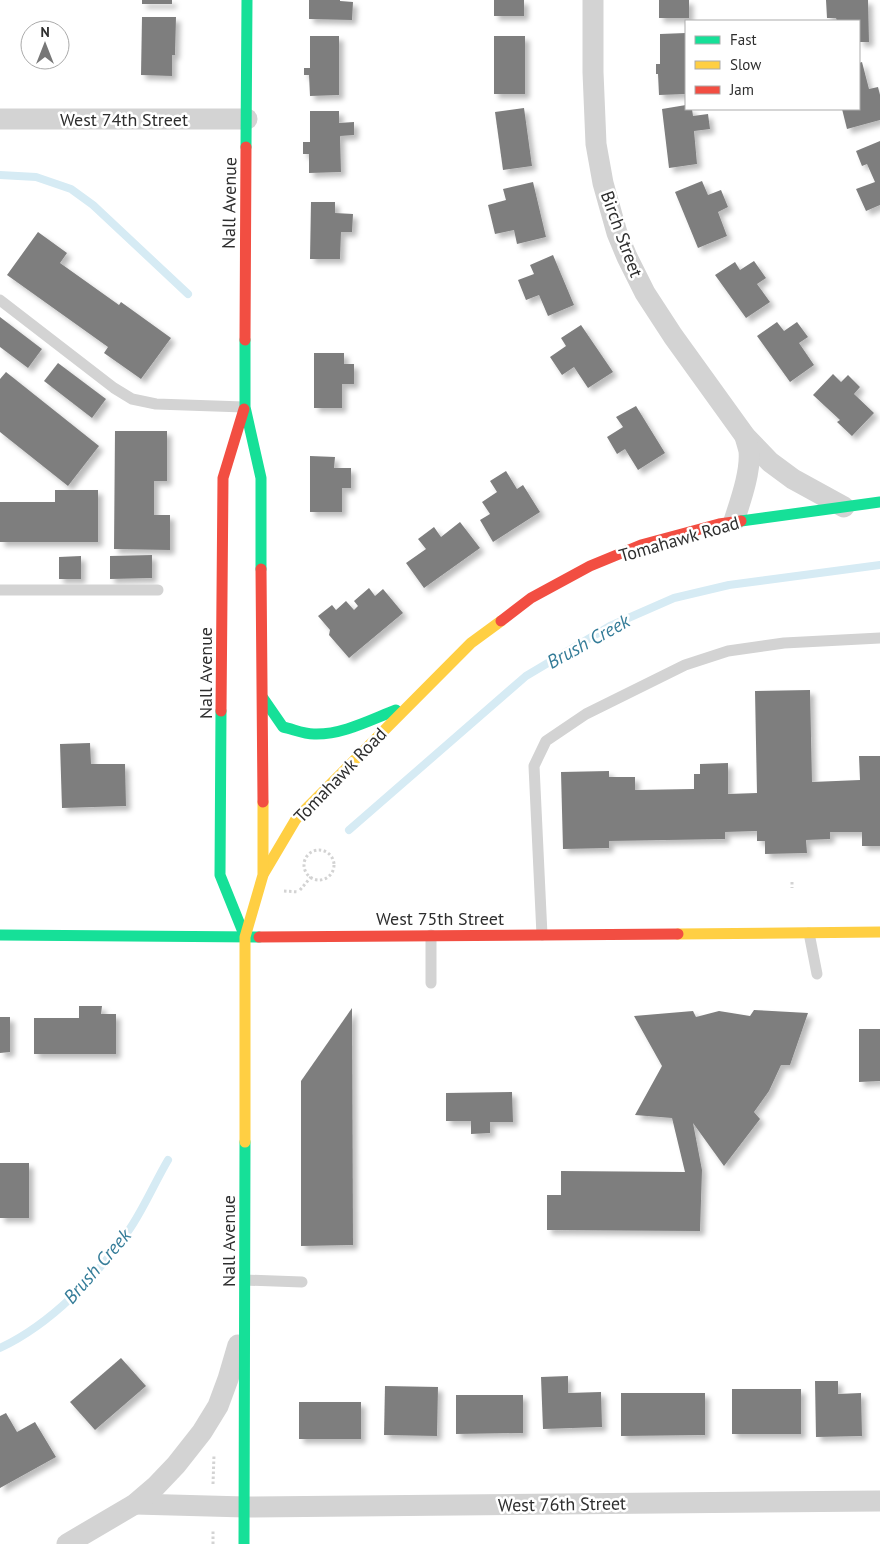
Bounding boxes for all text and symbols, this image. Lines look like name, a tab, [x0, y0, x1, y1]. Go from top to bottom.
north arrow	[20, 20, 70, 70]
legend	[685, 20, 860, 110]
text: N	[40, 23, 50, 41]
text: Fast	[730, 30, 757, 49]
text: Slow	[730, 55, 761, 74]
text: Jam	[729, 80, 754, 99]
street label: West 74th Street	[60, 108, 188, 131]
street label: Nall Avenue	[217, 157, 241, 249]
street label: Birch Street	[596, 188, 648, 280]
street label: Tomahawk Road	[616, 511, 742, 567]
water label: Brush Creek	[542, 608, 635, 674]
street label: Nall Avenue	[194, 627, 217, 719]
street label: Tomahawk Road	[289, 722, 391, 828]
street label: West 75th Street	[376, 907, 504, 930]
street label: Nall Avenue	[217, 1195, 240, 1287]
water label: Brush Creek	[58, 1223, 137, 1308]
street label: West 76th Street	[498, 1491, 626, 1517]

